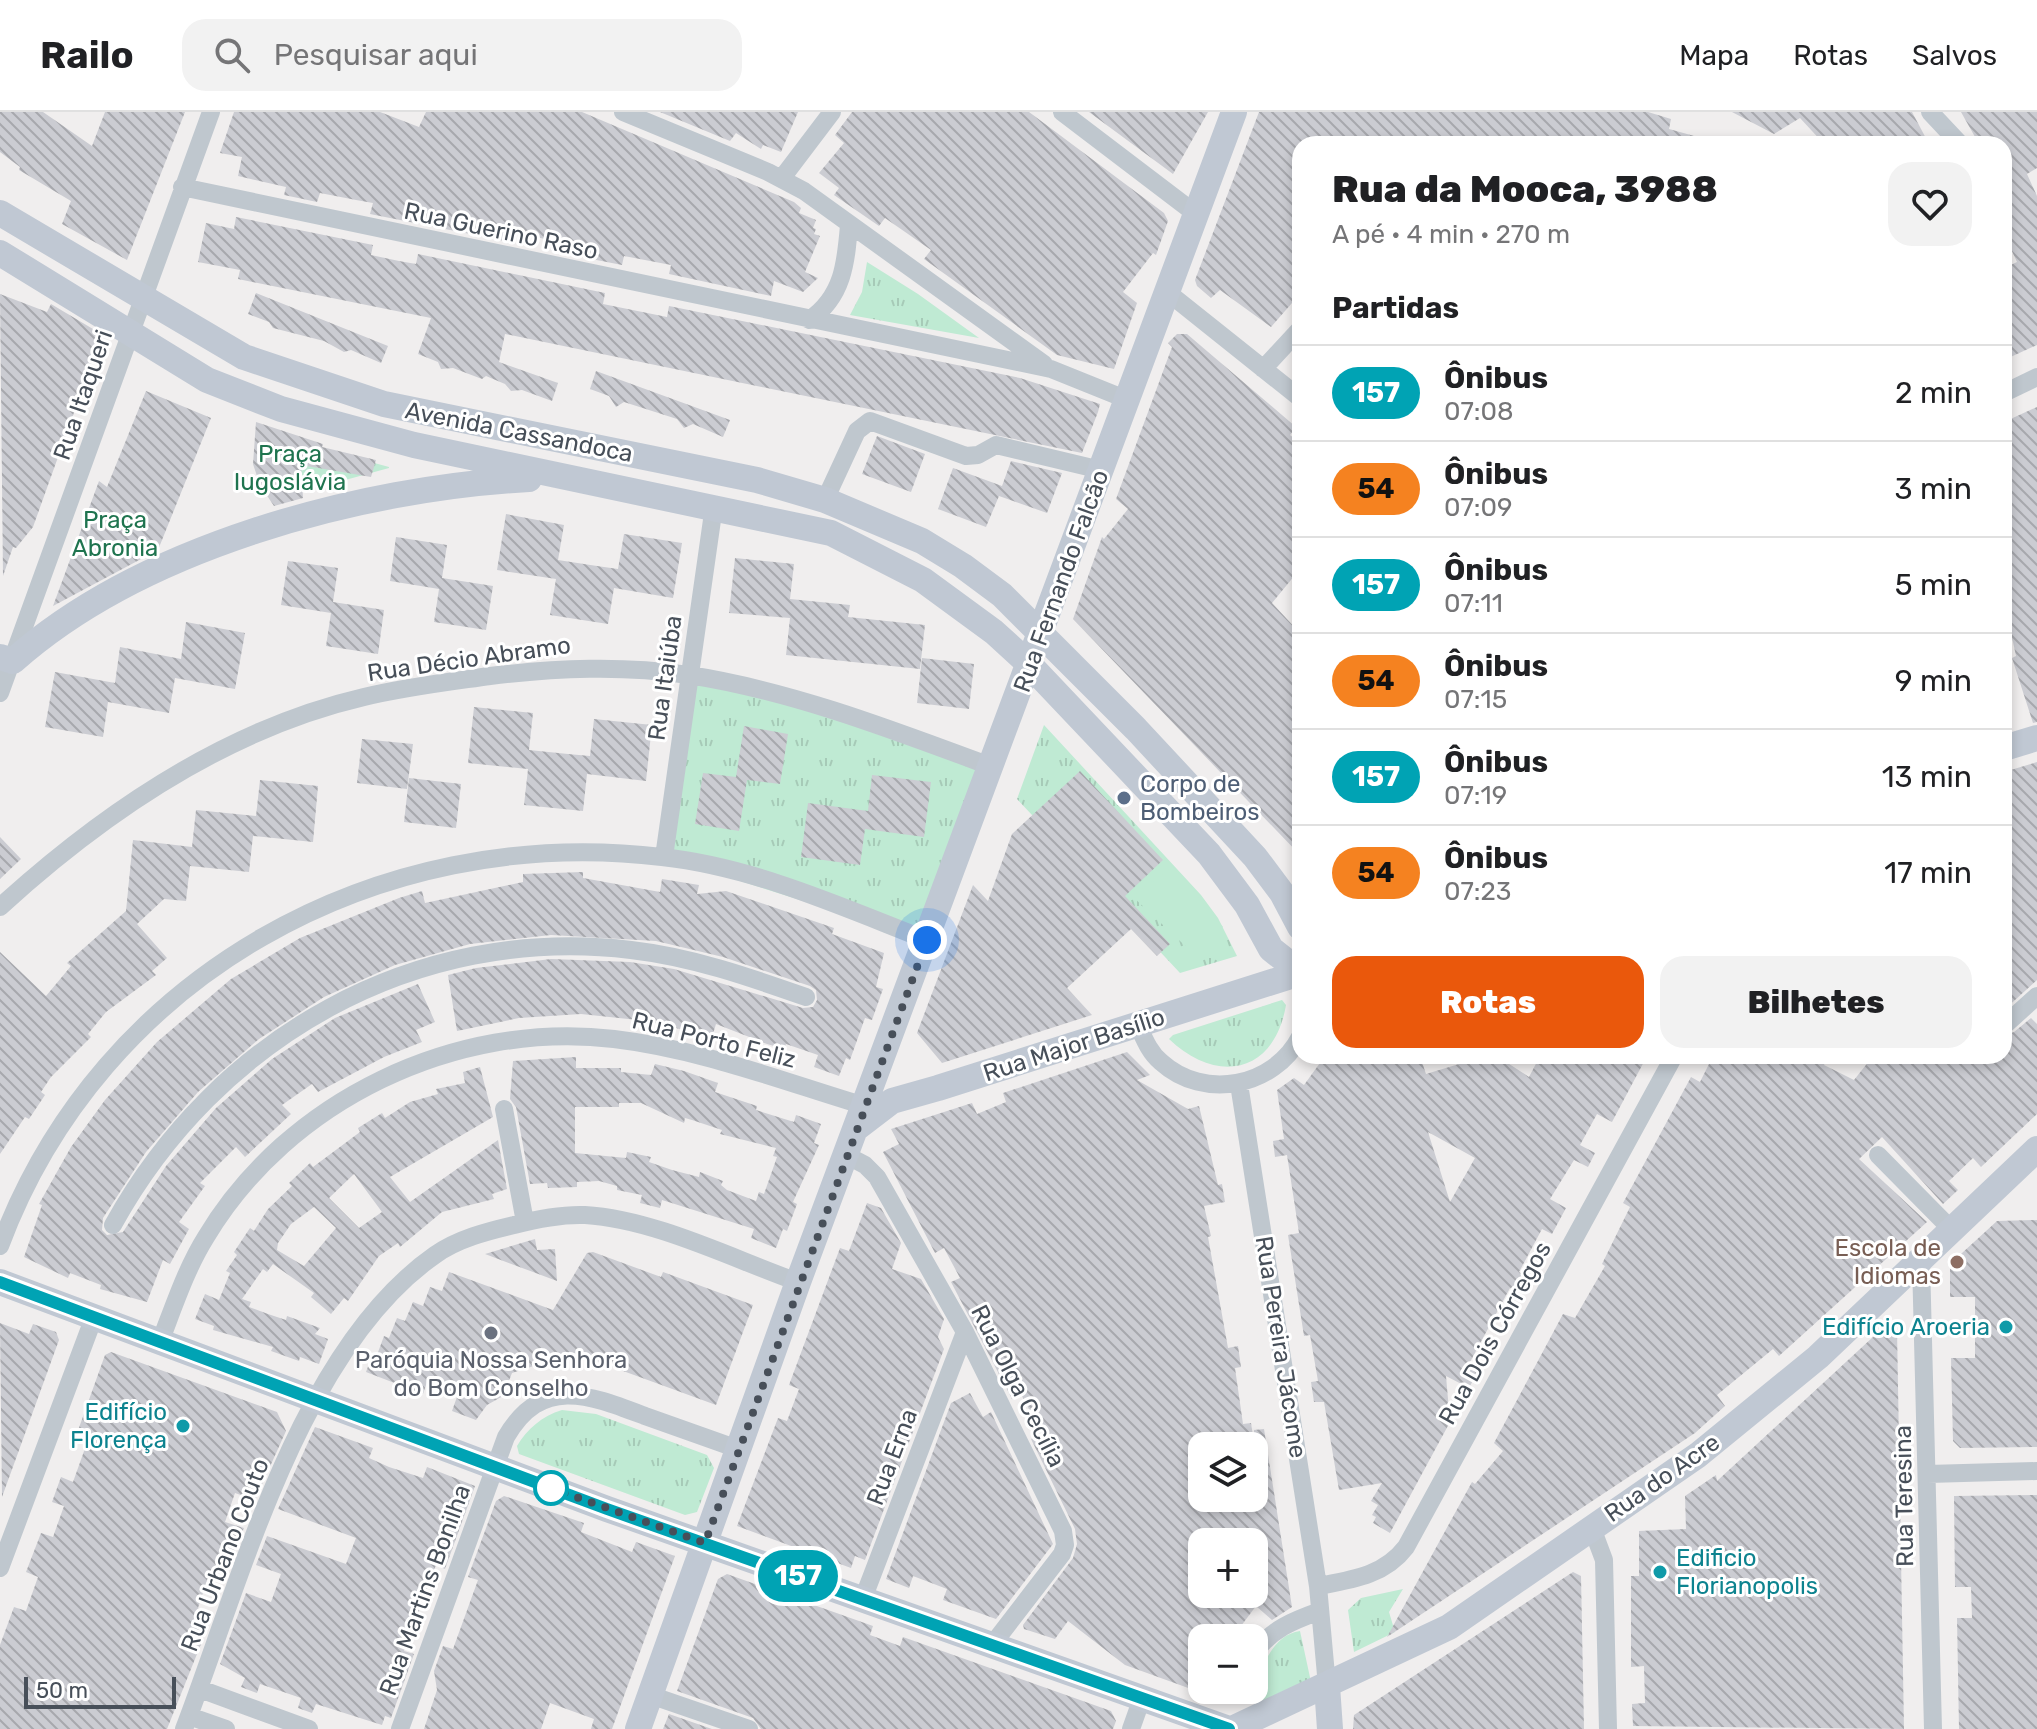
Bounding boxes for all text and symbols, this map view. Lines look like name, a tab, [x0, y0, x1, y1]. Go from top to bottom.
search box	[182, 19, 742, 91]
text: Railo	[40, 32, 134, 78]
icon: search	[210, 33, 254, 77]
text: Pesquisar aqui	[274, 37, 478, 73]
text: Mapa	[1679, 39, 1749, 72]
text: Rotas	[1793, 39, 1868, 72]
text: Salvos	[1912, 39, 1997, 72]
button: heart	[1888, 162, 1972, 246]
text: Rua da Mooca, 3988	[1332, 166, 1718, 212]
street label: Rua Guerino Raso	[401, 197, 601, 265]
text: A pé · 4 min · 270 m	[1332, 219, 1570, 250]
text: Partidas	[1332, 290, 1459, 326]
street label: Rua Itaqueri	[48, 326, 118, 464]
text: Ônibus	[1444, 360, 1548, 396]
text: 2 min	[1895, 375, 1972, 411]
text: 157	[1352, 376, 1400, 409]
street label: Avenida Cassandoca	[403, 396, 635, 468]
text: 07:08	[1444, 396, 1514, 427]
park label: Praça Iugoslávia	[234, 440, 346, 496]
text: Ônibus	[1444, 456, 1548, 492]
street label: Rua Fernando Falcão	[1008, 466, 1114, 696]
text: 3 min	[1895, 471, 1972, 507]
text: 54	[1357, 472, 1395, 505]
text: 07:09	[1444, 492, 1512, 523]
park label: Praça Abronia	[72, 506, 158, 562]
text: Ônibus	[1444, 552, 1548, 588]
text: 5 min	[1895, 567, 1972, 603]
text: 157	[1352, 568, 1400, 601]
text: 07:11	[1444, 588, 1503, 619]
street label: Rua Itaiúba	[642, 614, 688, 742]
street label: Rua Décio Abramo	[366, 631, 572, 687]
text: Ônibus	[1444, 648, 1548, 684]
text: 9 min	[1895, 663, 1972, 699]
text: 54	[1357, 664, 1395, 697]
text: 07:15	[1444, 684, 1507, 715]
text: Ônibus	[1444, 744, 1548, 780]
text: 13 min	[1882, 759, 1972, 795]
text: 157	[1352, 760, 1400, 793]
place label: Corpo de Bombeiros	[1140, 770, 1260, 826]
text: 07:19	[1444, 780, 1507, 811]
marker: Corpo de Bombeiros	[1115, 789, 1133, 807]
text: Ônibus	[1444, 840, 1548, 876]
text: 17 min	[1884, 855, 1972, 891]
text: 54	[1357, 856, 1395, 889]
text: 07:23	[1444, 876, 1511, 907]
your location	[907, 920, 947, 960]
button: Rotas	[1332, 956, 1644, 1048]
button: Bilhetes	[1660, 956, 1972, 1048]
street label: Rua Major Basílio	[980, 1002, 1168, 1088]
street label: Rua Porto Feliz	[629, 1006, 799, 1074]
street label: Rua Pereira Jácome	[1250, 1234, 1312, 1460]
place label: Escola de Idiomas	[1835, 1234, 1941, 1290]
street label: Rua Dois Córregos	[1433, 1237, 1557, 1429]
marker: Escola de Idiomas	[1948, 1253, 1966, 1271]
street label: Rua Olga Cecília	[965, 1300, 1071, 1472]
place label: Edifício Aroeria	[1822, 1313, 1990, 1341]
marker: Edifício Aroeria	[1997, 1318, 2015, 1336]
marker: Paróquia Nossa Senhora do Bom Conselho	[482, 1324, 500, 1342]
place label: Paróquia Nossa Senhora do Bom Conselho	[355, 1346, 627, 1402]
place label: Edifício Florença	[70, 1398, 167, 1454]
street label: Rua Erna	[861, 1405, 923, 1509]
marker: Edifício Florença	[174, 1417, 192, 1435]
street label: Rua Teresina	[1889, 1425, 1919, 1567]
street label: Rua do Acre	[1599, 1428, 1725, 1528]
map controls	[1188, 1432, 1268, 1704]
button: layers	[1188, 1432, 1268, 1512]
street label: Rua Urbano Couto	[175, 1455, 275, 1655]
unlabelled marker	[534, 1471, 568, 1505]
street label: Rua Martins Bonilha	[374, 1481, 476, 1699]
button: +	[1188, 1528, 1268, 1608]
place label: Edificio Florianopolis	[1676, 1544, 1818, 1600]
line badge: 157	[752, 1550, 844, 1602]
text: 157	[774, 1559, 822, 1592]
marker: Edificio Florianopolis	[1651, 1563, 1669, 1581]
button: −	[1188, 1624, 1268, 1704]
scale bar	[24, 1673, 176, 1709]
text: 50 m	[36, 1677, 88, 1704]

